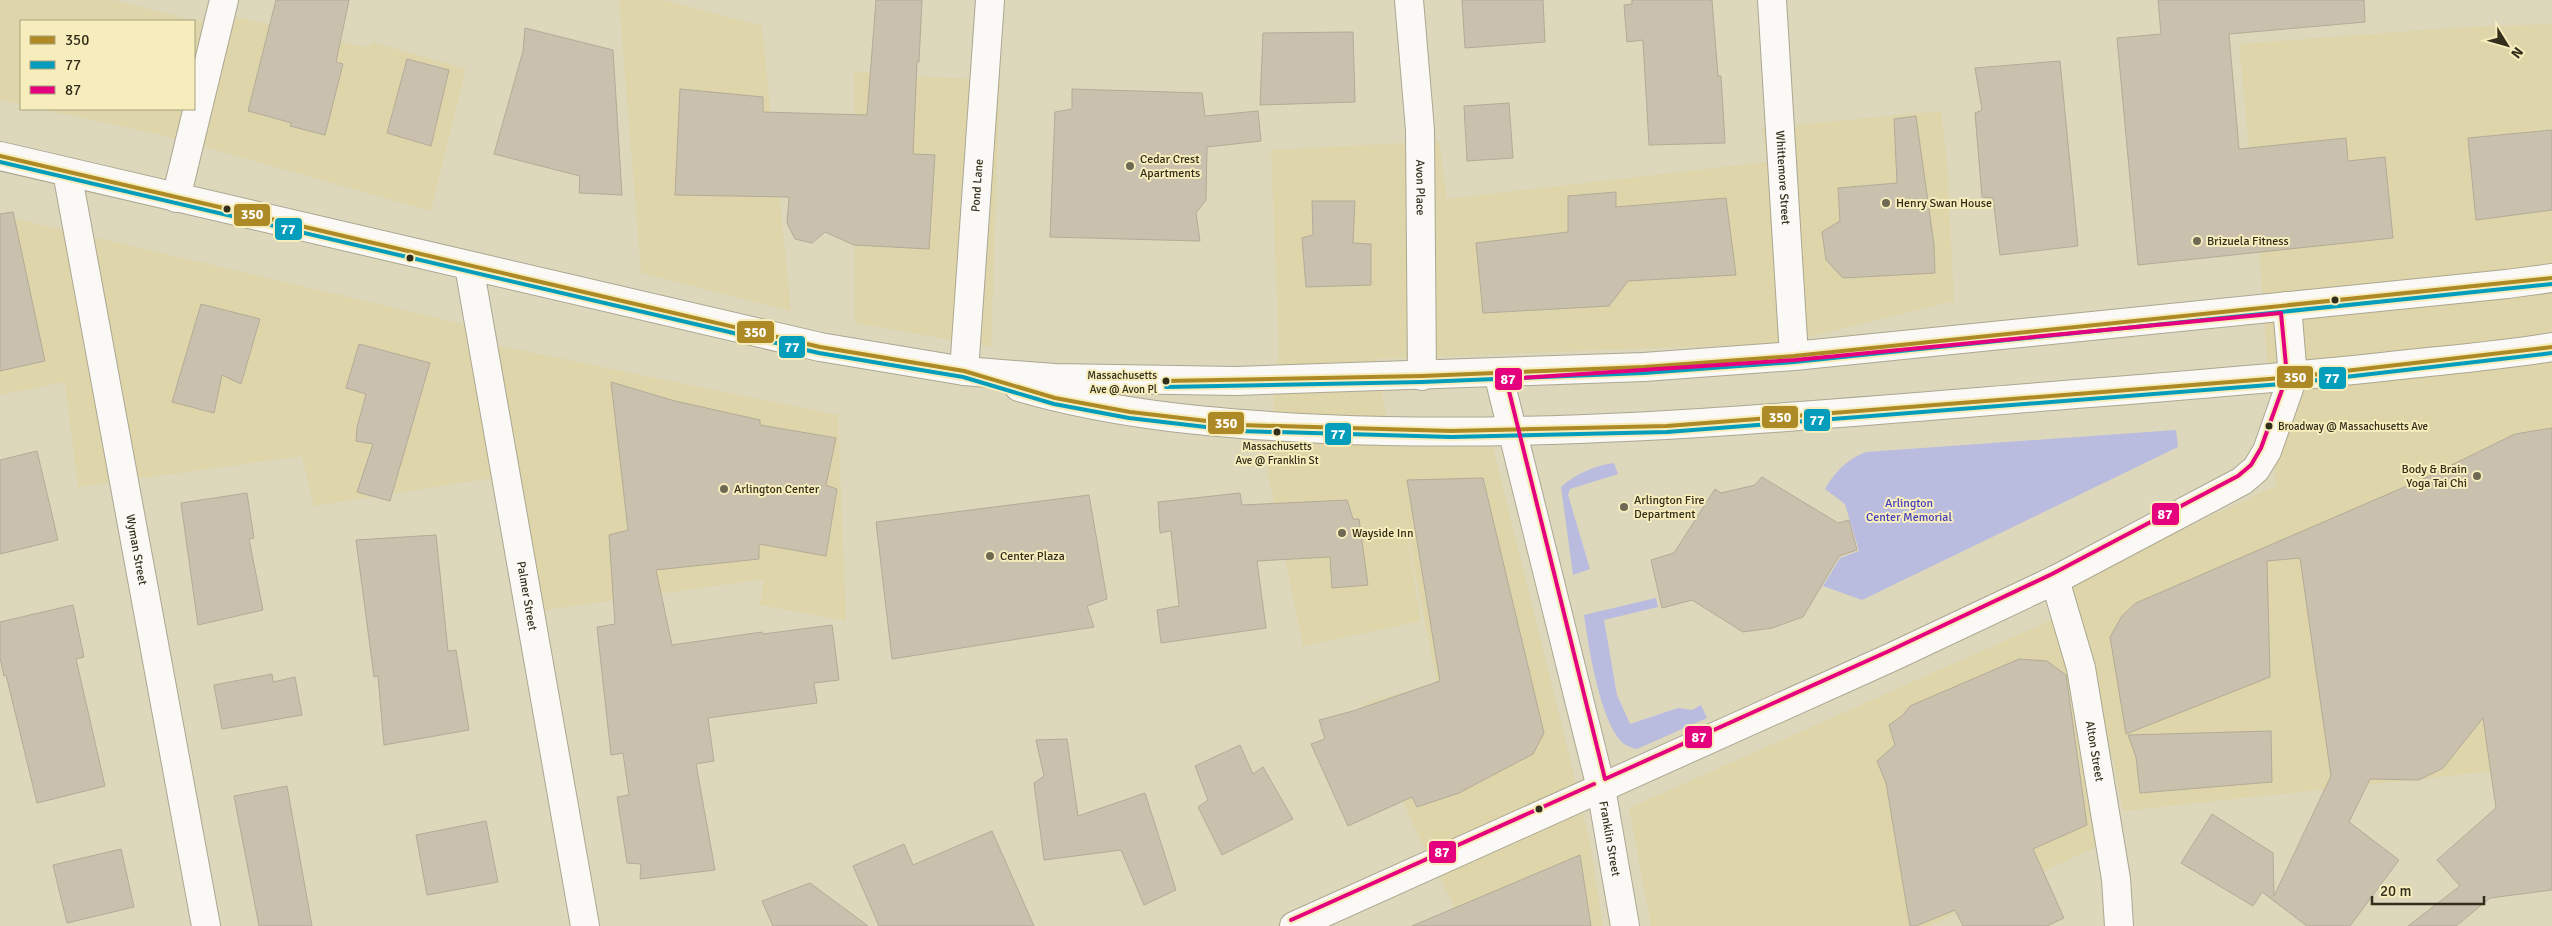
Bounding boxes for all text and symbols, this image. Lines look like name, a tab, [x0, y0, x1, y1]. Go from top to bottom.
legend	[20, 20, 195, 110]
north arrow	[2482, 20, 2532, 70]
text: 350	[65, 31, 89, 49]
text: N	[2507, 44, 2527, 62]
text: 77	[65, 56, 81, 74]
text: 87	[65, 81, 81, 99]
street label: Whittemore Street	[1772, 130, 1793, 225]
place label: Cedar Crest Apartments	[1140, 152, 1200, 181]
street label: Pond Lane	[968, 158, 987, 213]
marker: Cedar Crest Apartments	[1124, 160, 1136, 172]
street label: Avon Place	[1412, 160, 1428, 216]
place label: Henry Swan House	[1896, 196, 1992, 211]
marker: Henry Swan House	[1880, 197, 1892, 209]
line badge: 350	[233, 203, 271, 227]
unlabelled marker	[222, 204, 232, 214]
text: 350	[241, 206, 264, 223]
line badge: 77	[274, 217, 303, 241]
text: 77	[280, 221, 296, 238]
place label: Brizuela Fitness	[2207, 234, 2289, 249]
marker: Brizuela Fitness	[2191, 235, 2203, 247]
unlabelled marker	[405, 253, 415, 263]
unlabelled marker	[2330, 295, 2340, 305]
line badge: 350	[736, 320, 775, 344]
text: 350	[744, 324, 767, 341]
line badge: 77	[778, 335, 806, 359]
text: 77	[784, 339, 800, 356]
line badge: 350	[2276, 365, 2314, 389]
line badge: 77	[2318, 366, 2347, 390]
line badge: 87	[1494, 367, 1523, 391]
place label: Massachusetts Ave @ Avon Pl	[1087, 369, 1157, 396]
text: 350	[2284, 369, 2307, 386]
text: 77	[2324, 370, 2340, 387]
text: 87	[1500, 371, 1516, 388]
marker: Massachusetts Ave @ Avon Pl	[1161, 376, 1171, 386]
line badge: 350	[1761, 405, 1799, 429]
line badge: 77	[1803, 408, 1831, 432]
text: 350	[1769, 409, 1792, 426]
line badge: 350	[1207, 411, 1245, 435]
text: 77	[1809, 412, 1825, 429]
text: 350	[1215, 415, 1238, 432]
place label: Broadway @ Massachusetts Ave	[2278, 420, 2428, 433]
marker: Broadway @ Massachusetts Ave	[2264, 421, 2274, 431]
line badge: 77	[1324, 422, 1352, 446]
text: 77	[1330, 426, 1346, 443]
marker: Massachusetts Ave @ Franklin St	[1272, 427, 1282, 437]
place label: Massachusetts Ave @ Franklin St	[1235, 440, 1319, 467]
place label: Body & Brain Yoga Tai Chi	[2401, 462, 2467, 491]
marker: Body & Brain Yoga Tai Chi	[2471, 470, 2483, 482]
place label: Arlington Center	[734, 482, 820, 497]
marker: Arlington Center	[718, 483, 730, 495]
place label: Arlington Fire Department	[1634, 493, 1705, 522]
park label: Arlington Center Memorial	[1866, 496, 1952, 525]
marker: Arlington Fire Department	[1618, 501, 1630, 513]
line badge: 87	[2151, 502, 2180, 526]
text: 87	[2157, 506, 2173, 523]
street label: Wyman Street	[122, 513, 150, 586]
place label: Wayside Inn	[1352, 526, 1413, 541]
marker: Wayside Inn	[1336, 527, 1348, 539]
place label: Center Plaza	[1000, 549, 1065, 564]
marker: Center Plaza	[984, 550, 996, 562]
street label: Palmer Street	[513, 560, 540, 632]
street label: Alton Street	[2082, 720, 2107, 783]
line badge: 87	[1684, 725, 1713, 749]
text: 87	[1691, 729, 1707, 746]
street label: Franklin Street	[1595, 800, 1623, 877]
unlabelled marker	[1534, 804, 1544, 814]
line badge: 87	[1428, 840, 1457, 864]
text: 87	[1434, 844, 1450, 861]
scale bar	[2372, 874, 2484, 906]
text: 20 m	[2380, 882, 2411, 900]

